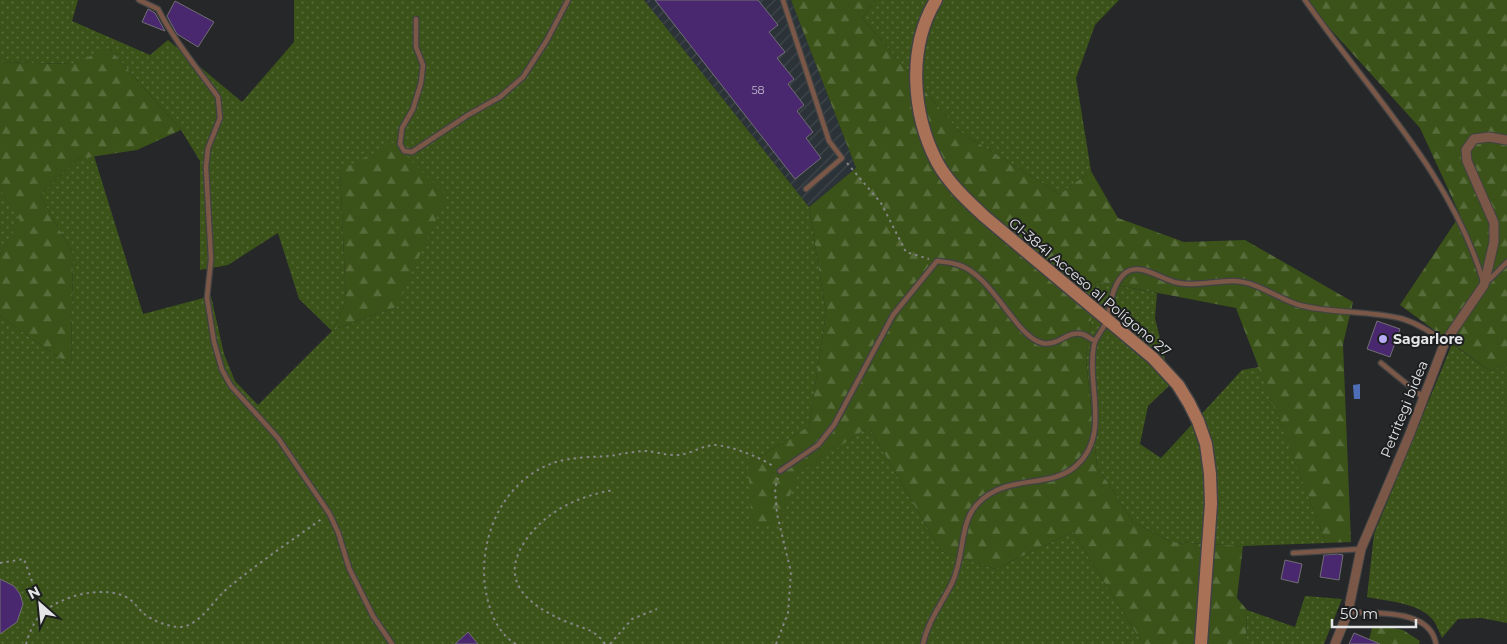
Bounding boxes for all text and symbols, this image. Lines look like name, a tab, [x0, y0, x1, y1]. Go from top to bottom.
house number: 58	[751, 83, 765, 97]
street label: GI-3841 Acceso al Polígono 27	[1005, 214, 1175, 360]
place label: Sagarlore	[1393, 330, 1463, 348]
marker: Sagarlore	[1377, 333, 1389, 345]
street label: Petritegi bidea	[1376, 358, 1432, 460]
north arrow	[15, 579, 65, 629]
text: N	[25, 582, 43, 603]
scale bar	[1332, 596, 1416, 628]
text: 50 m	[1340, 604, 1378, 623]

